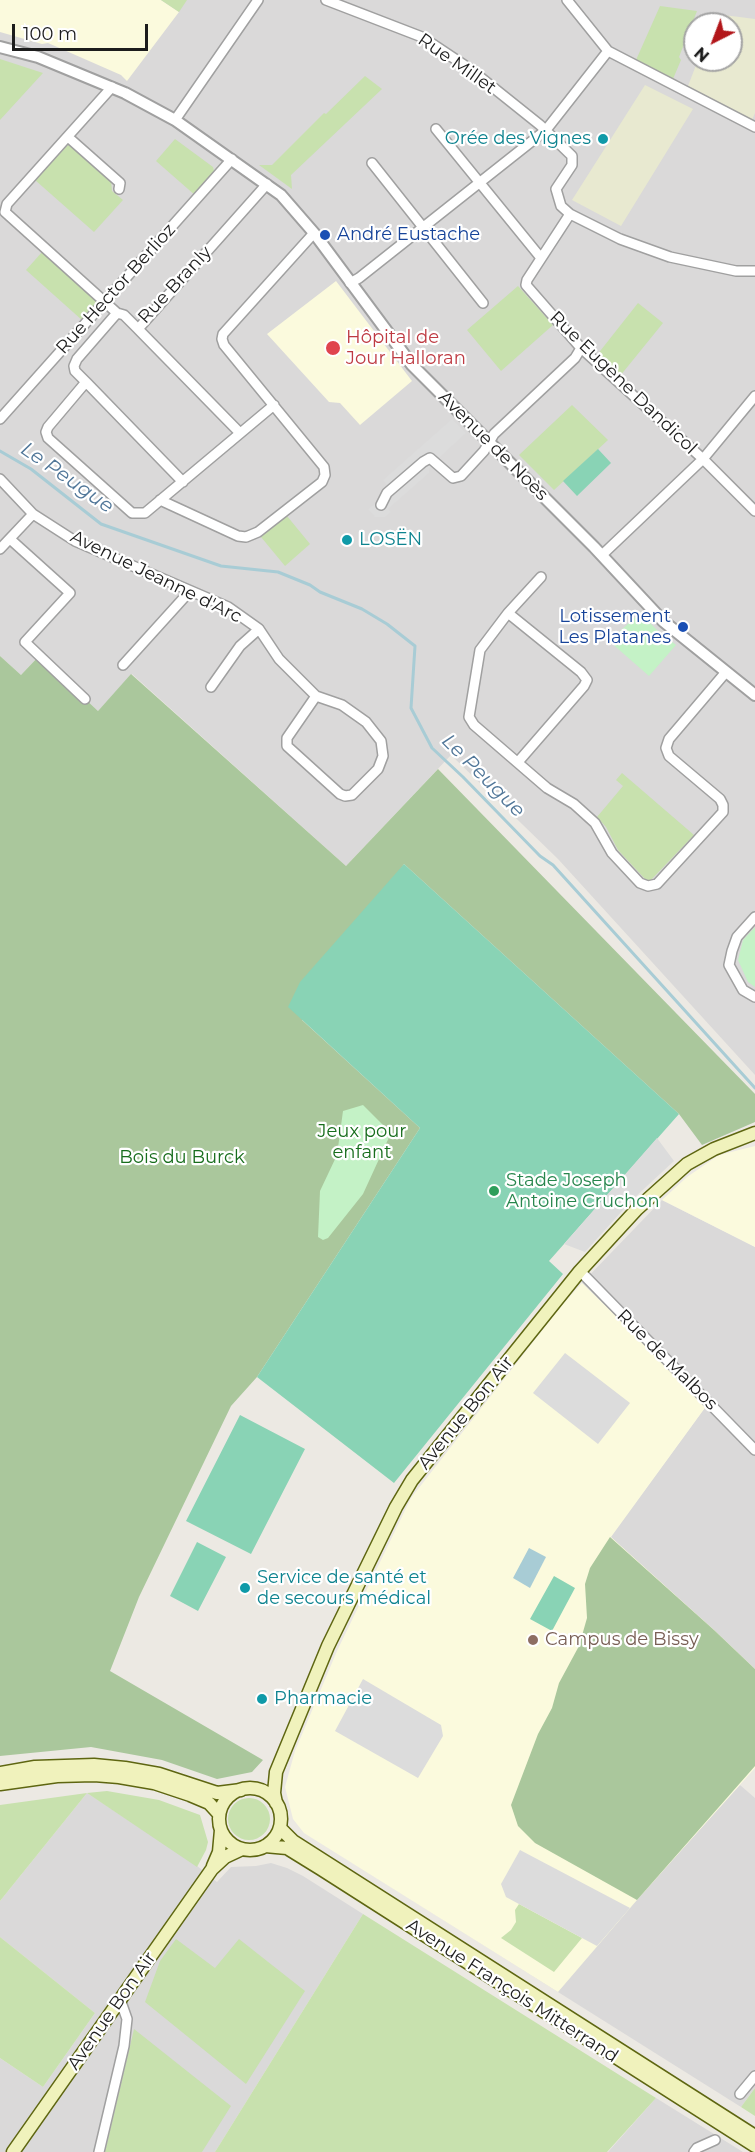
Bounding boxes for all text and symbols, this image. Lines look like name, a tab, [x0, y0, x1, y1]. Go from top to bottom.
scale bar	[15, 12, 152, 50]
north arrow	[683, 12, 743, 72]
text: 100 m	[23, 23, 77, 45]
street label: Rue Millet	[414, 29, 500, 99]
text: N	[691, 43, 713, 66]
place label: Orée des Vignes	[445, 128, 591, 150]
marker: Orée des Vignes	[596, 132, 610, 146]
street label: Rue Hector Berlioz	[52, 219, 180, 359]
place label: André Eustache	[337, 224, 480, 246]
marker: André Eustache	[318, 228, 332, 242]
street label: Rue Branly	[134, 242, 216, 328]
street label: Rue Eugène Dandicol	[545, 307, 701, 459]
place label: Hôpital de Jour Halloran	[346, 327, 466, 370]
marker: Hôpital de Jour Halloran	[324, 339, 342, 357]
street label: Avenue de Noès	[434, 387, 552, 505]
water label: Le Peugue	[16, 437, 118, 519]
street label: Avenue Jeanne d'Arc	[67, 526, 245, 628]
place label: LOSËN	[359, 529, 422, 551]
marker: LOSËN	[340, 533, 354, 547]
place label: Lotissement Les Platanes	[558, 606, 671, 648]
marker: Lotissement Les Platanes	[676, 620, 690, 634]
water label: Le Peugue	[436, 729, 530, 823]
park label: Jeux pour enfant	[317, 1121, 407, 1164]
park label: Bois du Burck	[119, 1147, 245, 1169]
place label: Stade Joseph Antoine Cruchon	[506, 1170, 660, 1212]
marker: Stade Joseph Antoine Cruchon	[487, 1184, 501, 1198]
street label: Rue de Malbos	[612, 1305, 722, 1415]
street label: Avenue Bon Air	[414, 1352, 518, 1474]
place label: Service de santé et de secours médical	[257, 1567, 431, 1610]
marker: Service de santé et de secours médical	[238, 1581, 252, 1595]
place label: Campus de Bissy	[545, 1629, 699, 1651]
marker: Campus de Bissy	[526, 1633, 540, 1647]
place label: Pharmacie	[274, 1688, 372, 1710]
marker: Pharmacie	[255, 1692, 269, 1706]
street label: Avenue François Mitterrand	[402, 1914, 622, 2068]
street label: Avenue Bon Air	[63, 1948, 161, 2074]

